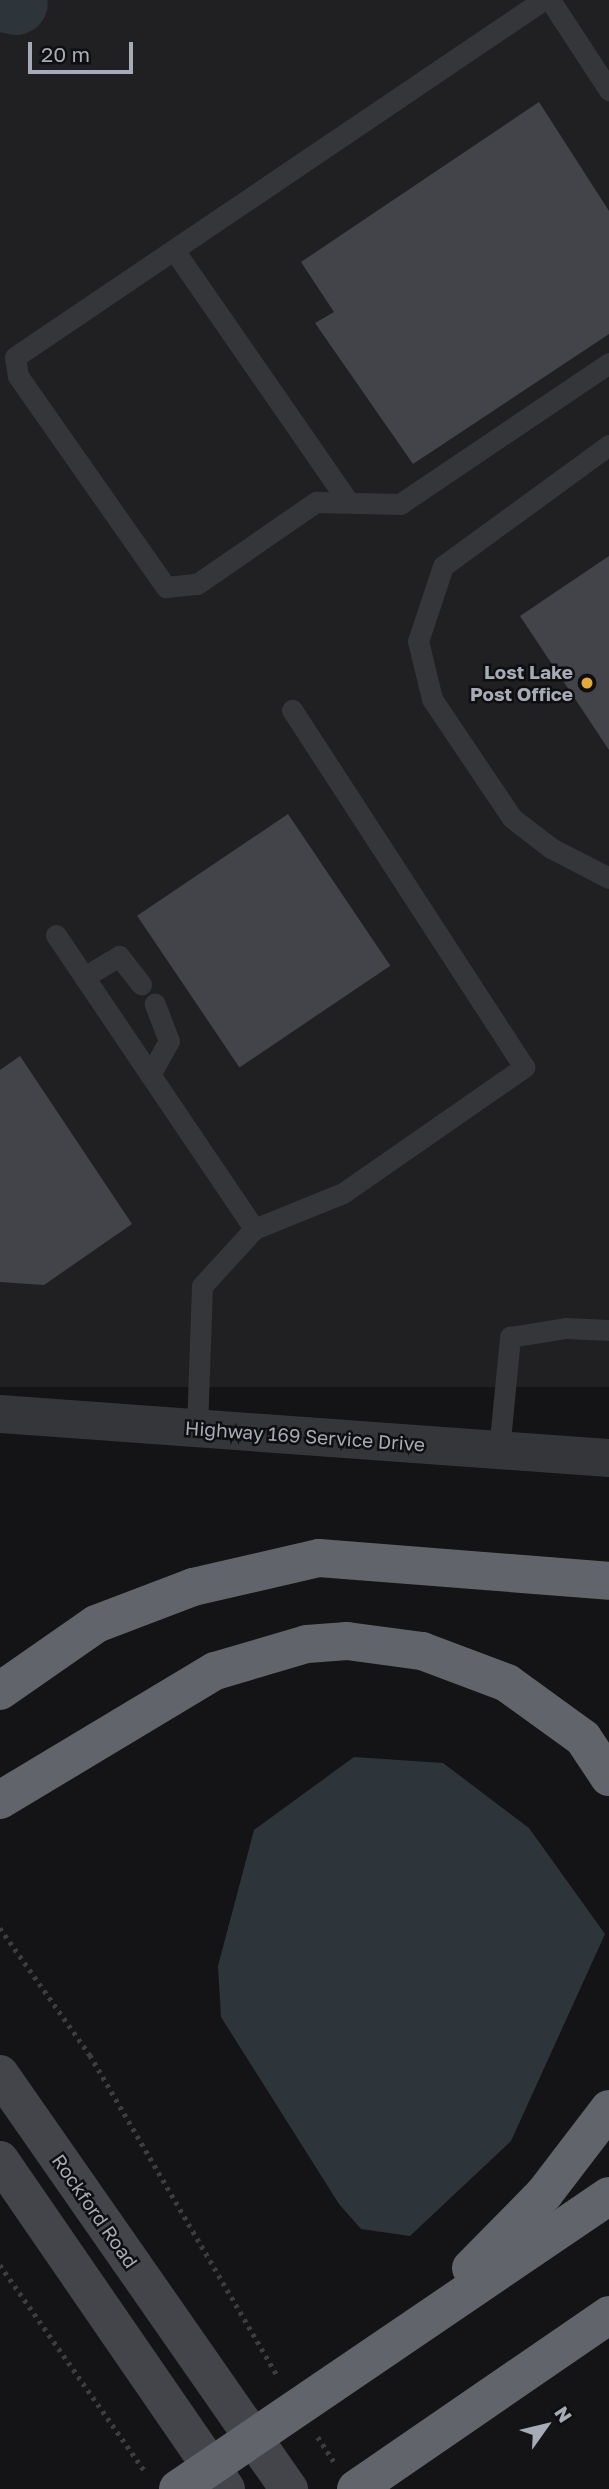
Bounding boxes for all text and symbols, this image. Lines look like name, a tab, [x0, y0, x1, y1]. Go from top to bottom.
scale bar	[32, 28, 136, 72]
text: 20 m	[41, 41, 90, 67]
place label: Lost Lake Post Office	[470, 661, 573, 705]
marker: Lost Lake Post Office	[579, 675, 595, 691]
street label: Highway 169 Service Drive	[184, 1416, 426, 1456]
street label: Rockford Road	[47, 2150, 143, 2272]
north arrow	[511, 2391, 581, 2461]
text: N	[550, 2402, 577, 2426]

